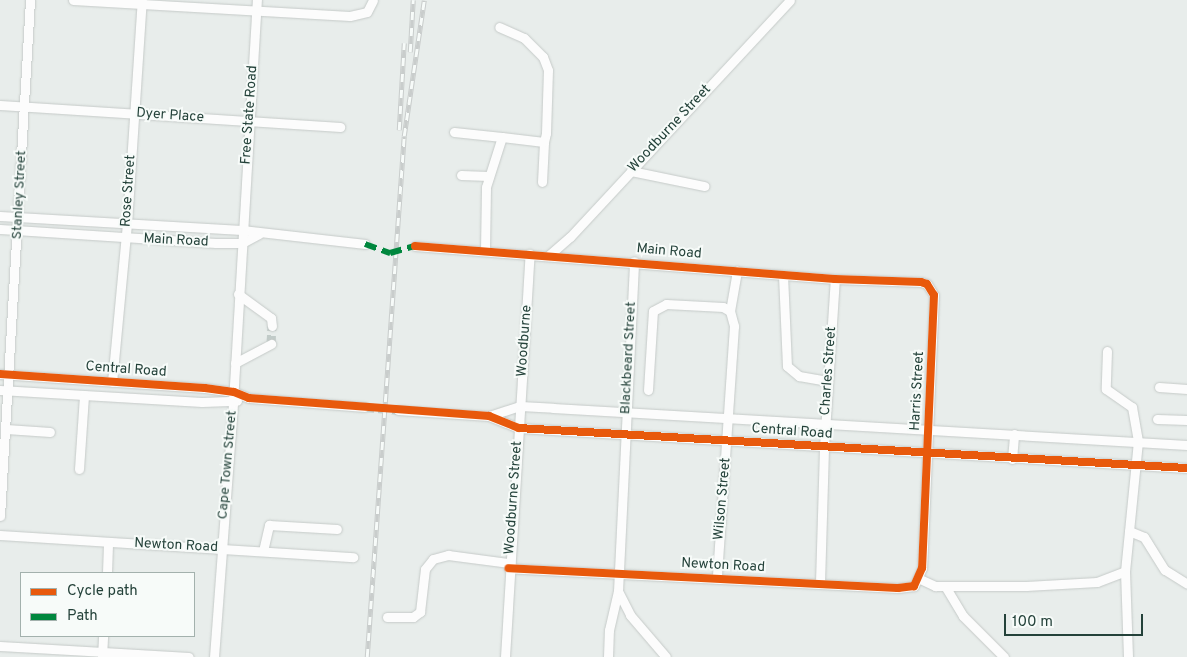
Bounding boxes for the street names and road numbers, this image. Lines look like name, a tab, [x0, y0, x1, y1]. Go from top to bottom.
street label: Free State Road	[238, 65, 262, 165]
street label: Woodburne Street	[625, 82, 715, 176]
street label: Dyer Place	[136, 105, 204, 127]
street label: Stanley Street	[9, 150, 31, 240]
street label: Rose Street	[118, 154, 140, 228]
street label: Main Road	[143, 231, 209, 251]
street label: Main Road	[636, 241, 702, 263]
street label: Blackbeard Street	[618, 301, 640, 415]
street label: Woodburne	[514, 304, 536, 378]
street label: Charles Street	[818, 326, 840, 416]
street label: Harris Street	[908, 351, 928, 431]
street label: Central Road	[85, 359, 167, 381]
street label: Cape Town Street	[215, 410, 241, 520]
street label: Central Road	[751, 421, 833, 443]
street label: Woodburne Street	[502, 441, 526, 555]
street label: Wilson Street	[711, 457, 735, 541]
street label: Newton Road	[134, 535, 218, 557]
street label: Newton Road	[681, 555, 765, 577]

